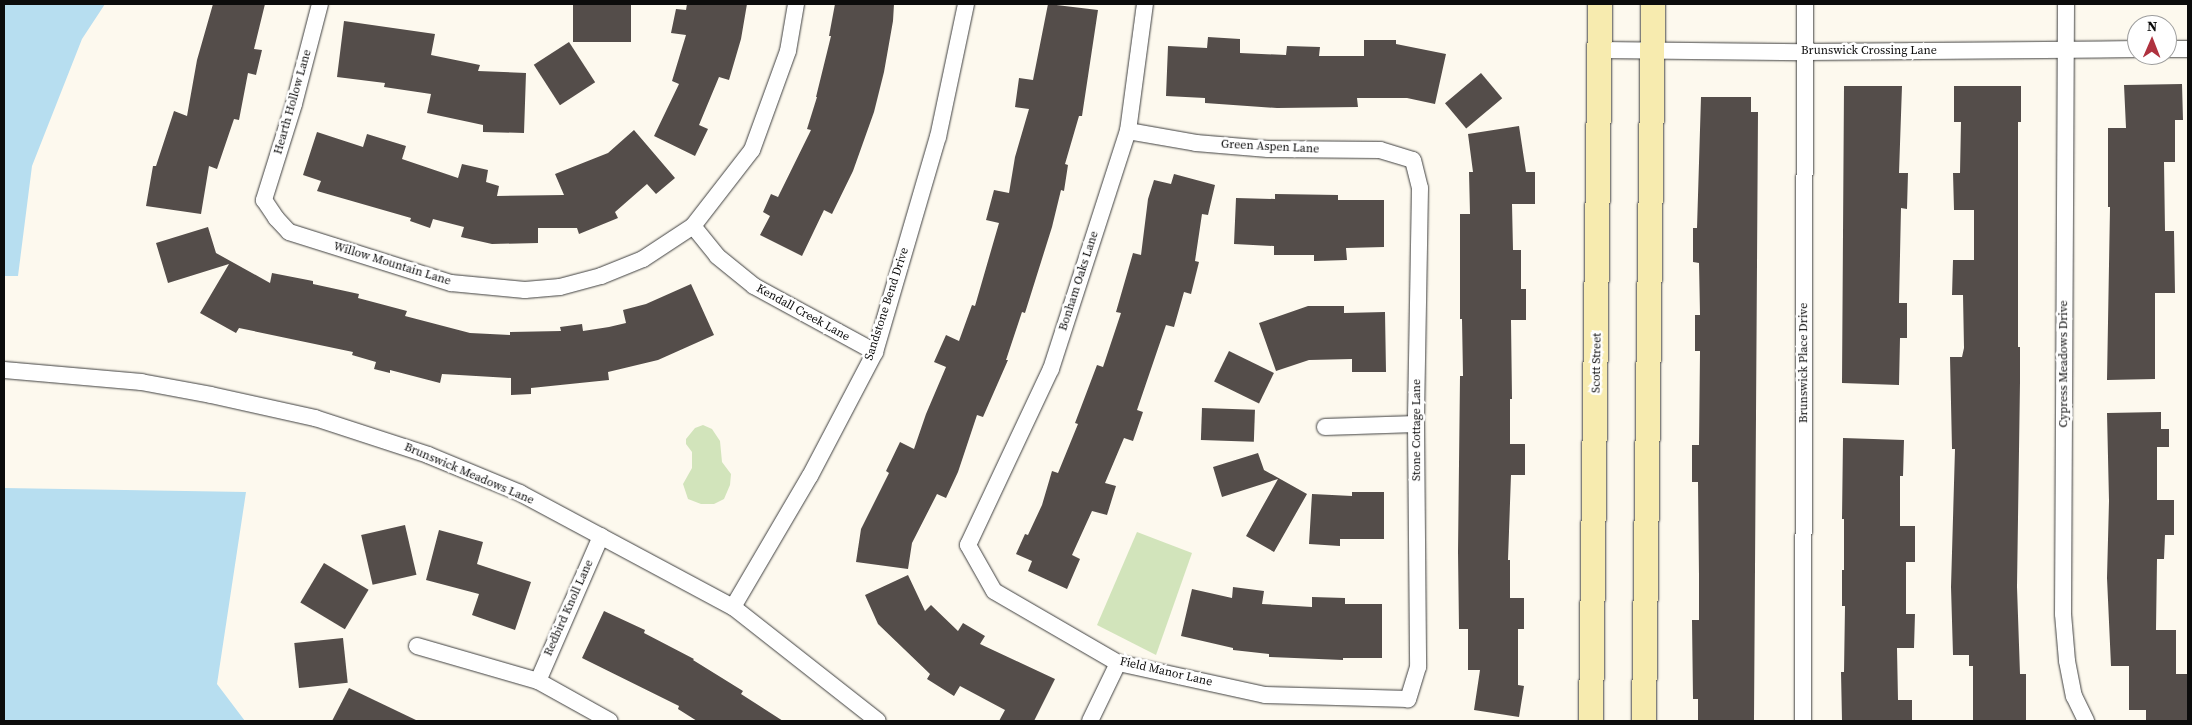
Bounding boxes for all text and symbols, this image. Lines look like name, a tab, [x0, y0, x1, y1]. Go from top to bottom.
north arrow	[2127, 15, 2177, 65]
text: N	[2147, 16, 2158, 36]
street label: Brunswick Crossing Lane	[1801, 44, 1937, 58]
street label: Hearth Hollow Lane	[271, 48, 315, 156]
street label: Green Aspen Lane	[1221, 137, 1319, 157]
street label: Bonham Oaks Lane	[1056, 229, 1102, 333]
street label: Willow Mountain Lane	[332, 239, 452, 289]
street label: Sandstone Bend Drive	[862, 246, 912, 362]
street label: Kendall Creek Lane	[754, 281, 852, 345]
street label: Cypress Meadows Drive	[2057, 300, 2071, 428]
street label: Brunswick Place Drive	[1797, 303, 1811, 423]
street label: Scott Street	[1589, 333, 1605, 393]
street label: Stone Cottage Lane	[1410, 379, 1424, 481]
street label: Brunswick Meadows Lane	[402, 440, 536, 508]
street label: Redbird Knoll Lane	[541, 558, 597, 658]
street label: Field Manor Lane	[1118, 654, 1214, 690]

